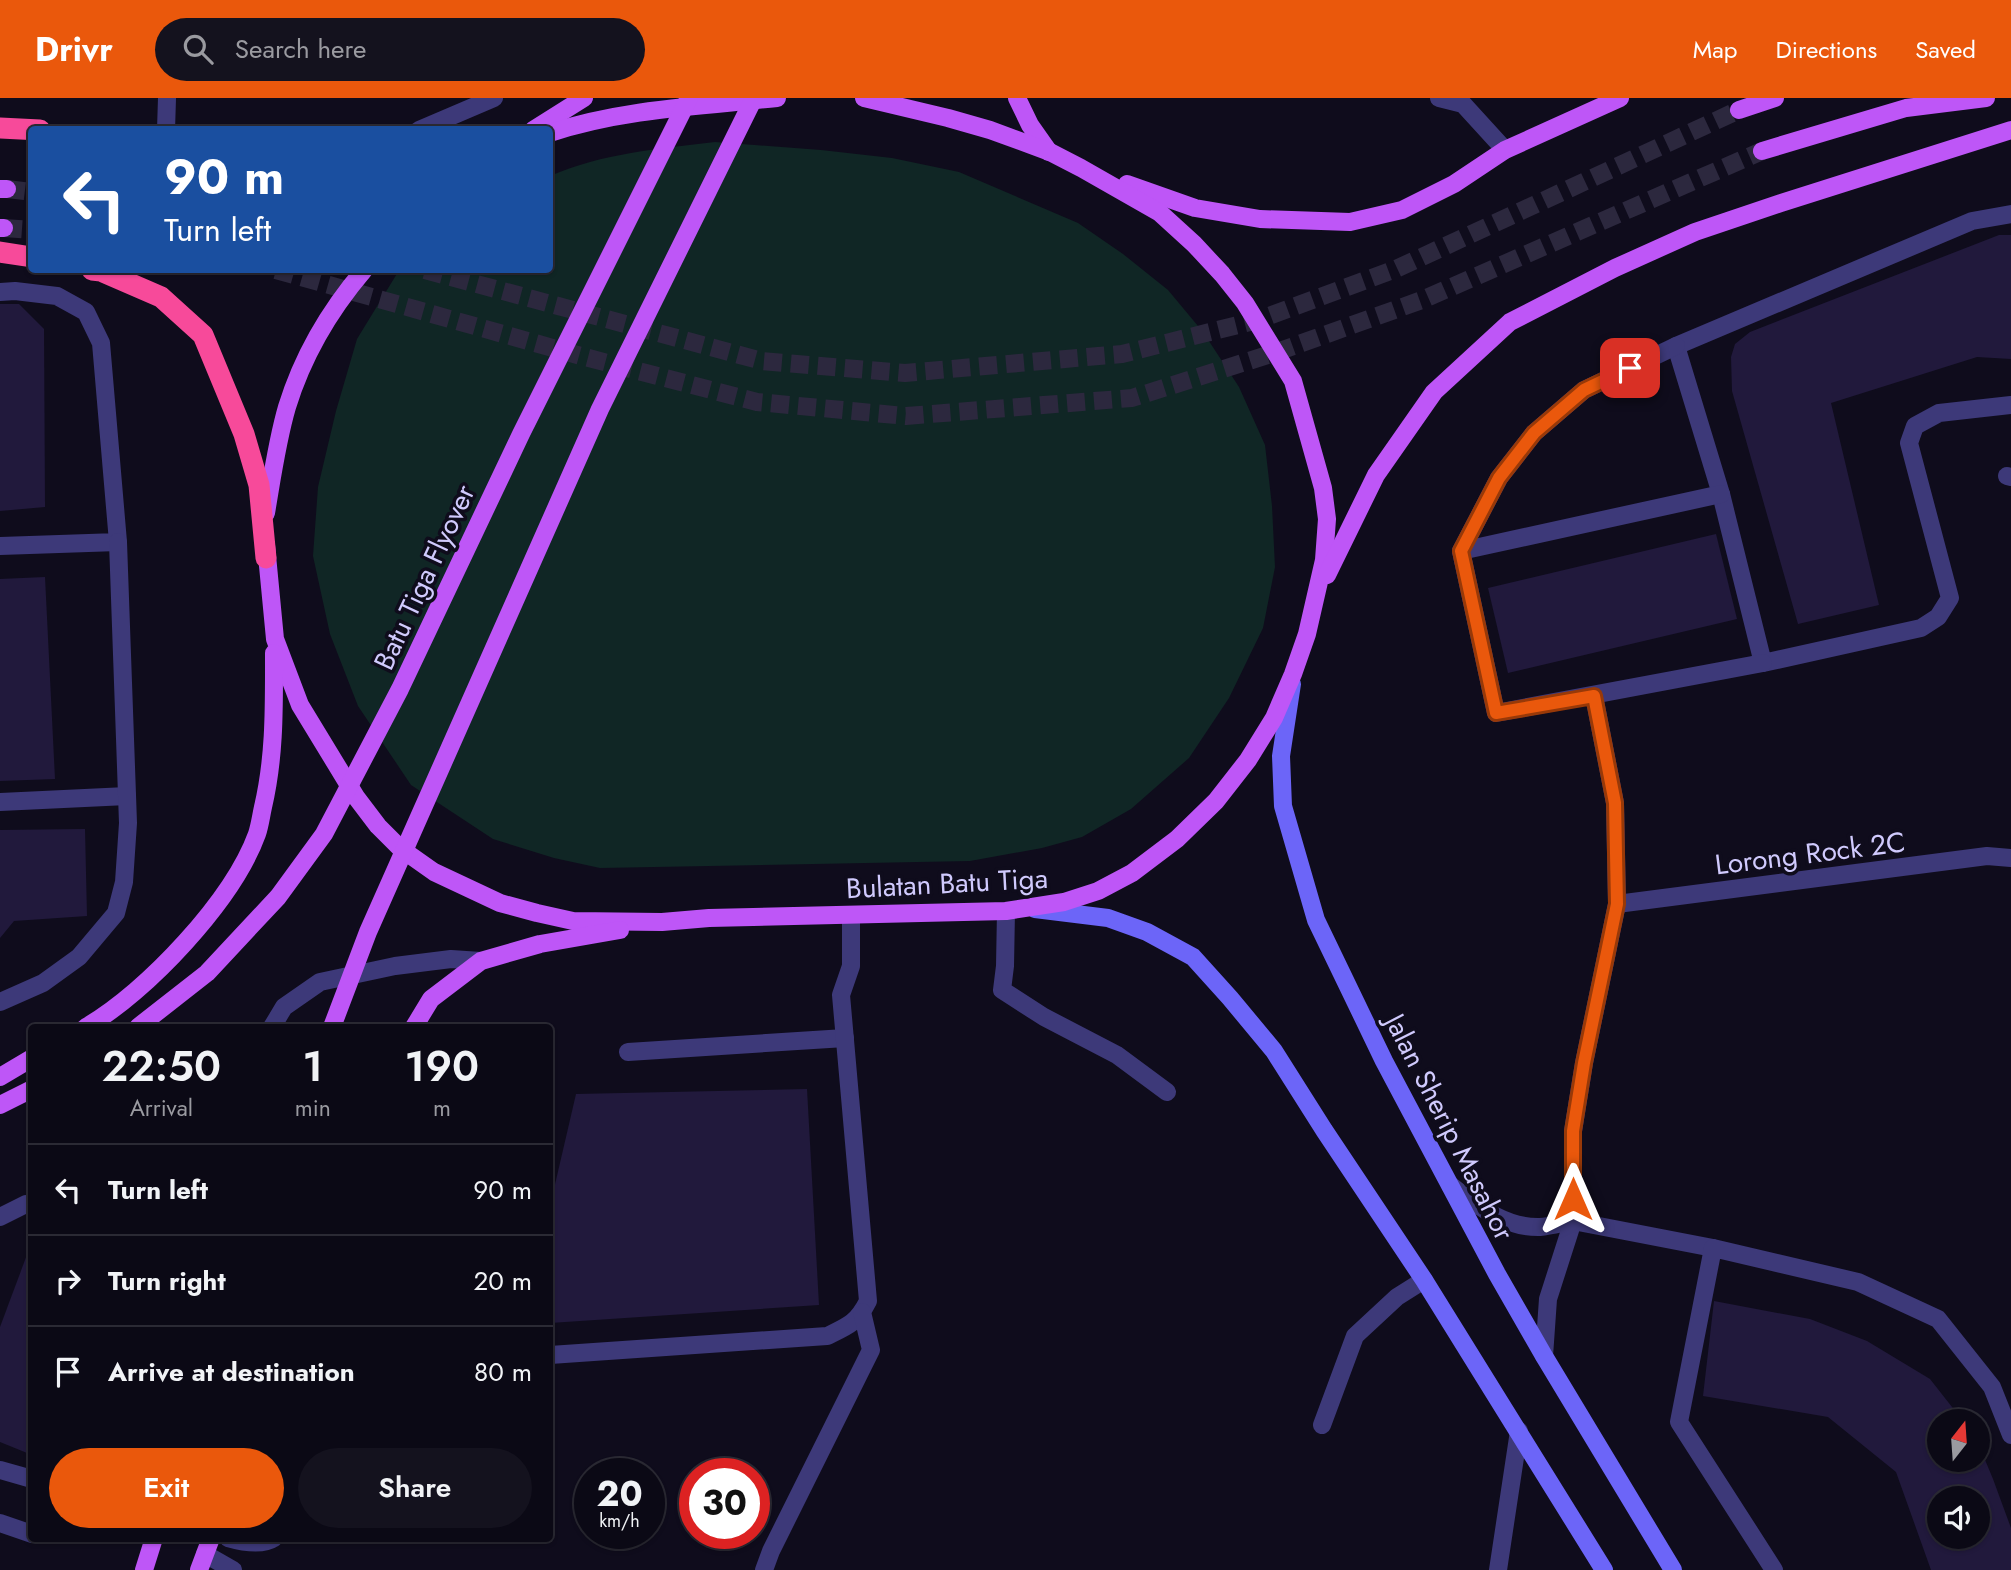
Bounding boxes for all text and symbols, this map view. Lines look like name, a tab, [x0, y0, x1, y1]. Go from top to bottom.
search box	[155, 18, 645, 81]
text: Drivr	[35, 26, 113, 73]
icon: search	[179, 30, 217, 68]
text: Search here	[235, 30, 366, 68]
text: Map	[1693, 32, 1738, 67]
text: Directions	[1776, 32, 1877, 67]
text: Saved	[1915, 32, 1976, 67]
text: 90 m	[164, 142, 284, 212]
icon: left	[49, 154, 140, 245]
text: Turn left	[164, 207, 271, 253]
pin	[1600, 338, 1660, 398]
icon: arrive	[1611, 349, 1649, 387]
street label: Batu Tiga Flyover	[364, 477, 485, 677]
street label: Lorong Rock 2C	[1712, 821, 1908, 886]
street label: Bulatan Batu Tiga	[845, 858, 1049, 909]
street label: Jalan Sherip Masahor	[1373, 1003, 1525, 1248]
text: 22:50	[102, 1036, 221, 1097]
text: 1	[302, 1036, 323, 1097]
text: 190	[405, 1036, 479, 1097]
text: Arrival	[130, 1091, 193, 1125]
text: min	[295, 1091, 331, 1125]
text: m	[433, 1091, 451, 1125]
position arrow	[1536, 1162, 1610, 1236]
icon: left	[49, 1171, 87, 1209]
text: Turn left	[108, 1171, 208, 1209]
text: 90 m	[473, 1171, 532, 1209]
icon: right	[49, 1262, 87, 1300]
text: Turn right	[108, 1262, 226, 1300]
text: 20 m	[474, 1262, 532, 1300]
icon: arrive	[49, 1353, 87, 1391]
text: Arrive at destination	[108, 1353, 355, 1391]
text: 80 m	[474, 1353, 532, 1391]
north arrow	[1927, 1409, 1990, 1472]
map controls	[1927, 1409, 1990, 1549]
button: Exit	[49, 1448, 284, 1528]
button: Share	[298, 1448, 532, 1528]
speed limit sign: 30	[679, 1458, 770, 1549]
text: 20	[596, 1469, 643, 1519]
button: sound	[1927, 1486, 1990, 1549]
text: km/h	[599, 1508, 640, 1534]

